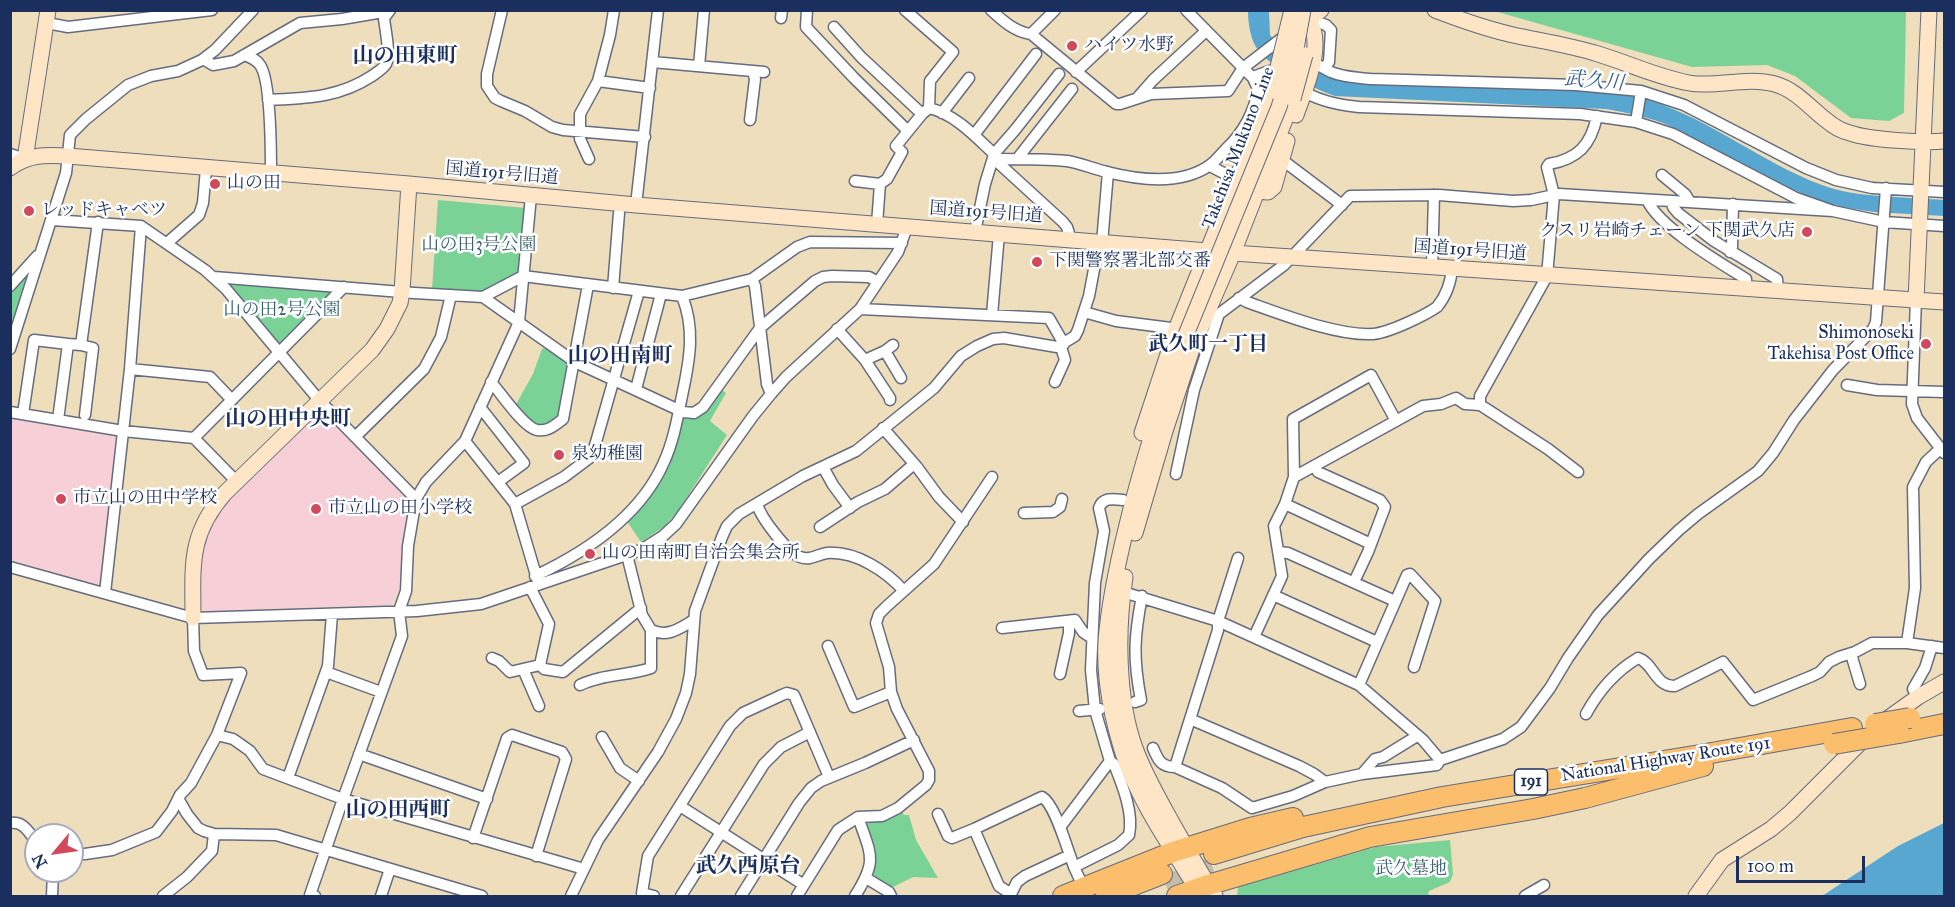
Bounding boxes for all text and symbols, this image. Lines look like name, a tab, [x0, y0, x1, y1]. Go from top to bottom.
place label: ハイツ水野	[1084, 35, 1174, 57]
marker: ハイツ水野	[1065, 39, 1079, 53]
district label: 山の田東町	[353, 44, 457, 70]
street label: Takehisa Mukuno Line	[1198, 64, 1280, 232]
water label: 武久川	[1563, 67, 1625, 97]
street label: 国道191号旧道	[444, 158, 560, 190]
place label: 山の田	[227, 173, 281, 195]
marker: 山の田	[208, 177, 222, 191]
street label: 国道191号旧道	[929, 198, 1043, 228]
place label: レッドキャベツ	[41, 200, 167, 222]
marker: レッドキャベツ	[22, 204, 36, 218]
place label: クスリ岩崎チェーン 下関武久店	[1539, 221, 1795, 243]
marker: クスリ岩崎チェーン 下関武久店	[1800, 225, 1814, 239]
park label: 山の田3号公園	[421, 235, 537, 257]
street label: 国道191号旧道	[1413, 236, 1527, 266]
place label: 下関警察署北部交番	[1049, 251, 1211, 273]
marker: 下関警察署北部交番	[1030, 255, 1044, 269]
park label: 山の田2号公園	[224, 300, 340, 322]
place label: Shimonoseki Takehisa Post Office	[1768, 323, 1914, 366]
district label: 武久町一丁目	[1148, 333, 1268, 357]
marker: Shimonoseki Takehisa Post Office	[1919, 337, 1933, 351]
district label: 山の田南町	[568, 344, 672, 370]
district label: 山の田中央町	[225, 407, 351, 433]
place label: 泉幼稚園	[571, 444, 643, 466]
marker: 泉幼稚園	[552, 448, 566, 462]
place label: 市立山の田中学校	[73, 488, 217, 510]
marker: 市立山の田中学校	[54, 492, 68, 506]
place label: 市立山の田小学校	[328, 498, 472, 520]
marker: 市立山の田小学校	[309, 502, 323, 516]
place label: 山の田南町自治会集会所	[602, 543, 800, 565]
marker: 山の田南町自治会集会所	[583, 547, 597, 561]
street label: National Highway Route 191	[1560, 733, 1772, 787]
road number: 191	[1514, 769, 1547, 795]
district label: 山の田西町	[346, 798, 450, 824]
north arrow	[24, 823, 84, 883]
scale bar	[1739, 844, 1868, 882]
text: N	[28, 850, 51, 872]
district label: 武久西原台	[696, 854, 800, 880]
text: 100 m	[1747, 855, 1794, 877]
park label: 武久墓地	[1375, 859, 1447, 881]

